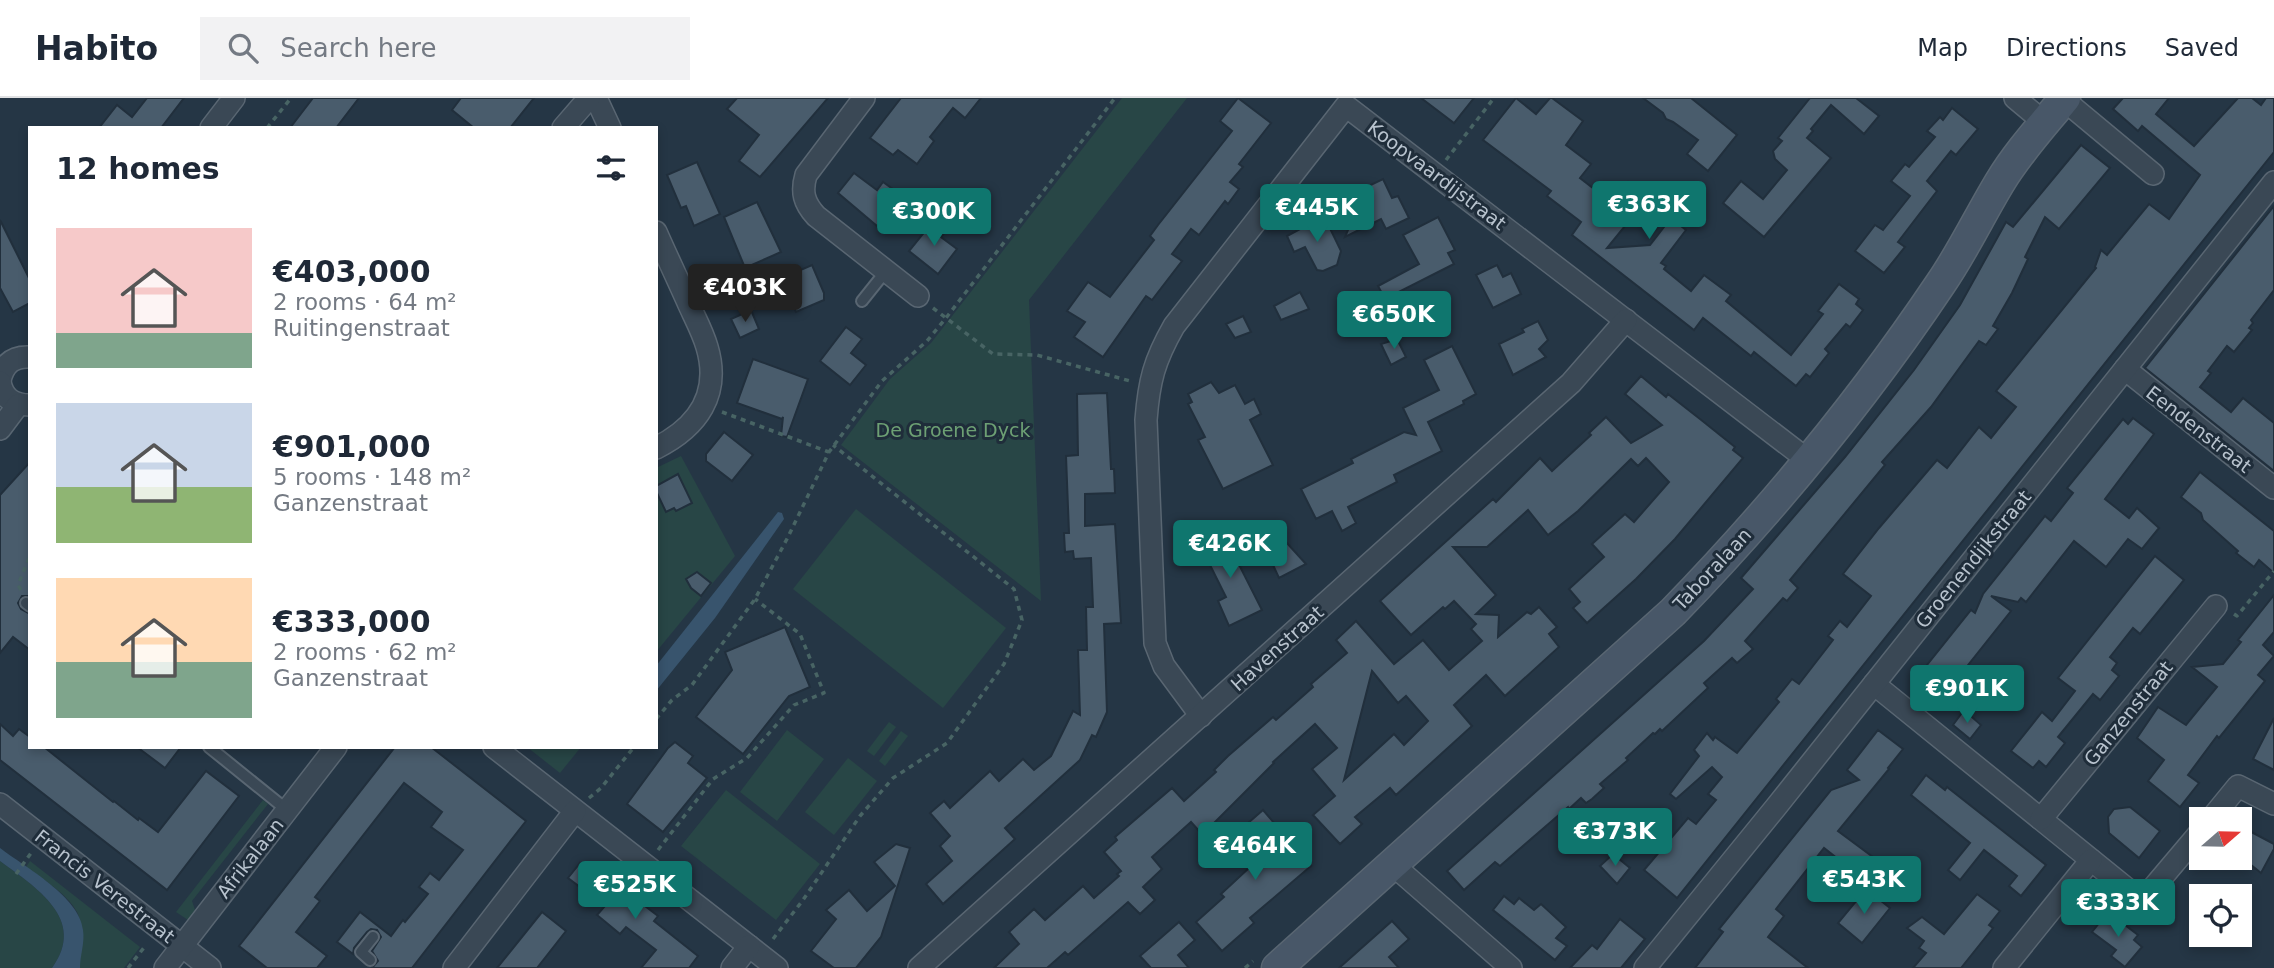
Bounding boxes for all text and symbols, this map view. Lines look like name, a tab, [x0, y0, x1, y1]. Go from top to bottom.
search box	[200, 17, 690, 80]
text: Habito	[35, 29, 158, 68]
icon: search	[224, 29, 262, 67]
text: Search here	[280, 33, 436, 63]
text: Map	[1917, 34, 1968, 62]
text: Directions	[2006, 34, 2127, 62]
text: Saved	[2165, 34, 2239, 62]
street label: Koopvaardijstraat	[1364, 116, 1510, 234]
icon: filters	[592, 149, 630, 187]
text: 12 homes	[56, 151, 220, 186]
pin: €363K	[1600, 181, 1698, 241]
pin: €445K	[1268, 184, 1366, 244]
pin: €300K	[885, 188, 983, 248]
text: €363K	[1608, 191, 1690, 217]
text: €445K	[1276, 194, 1358, 220]
text: €300K	[893, 198, 975, 224]
text: €403,000	[273, 254, 431, 289]
icon: home	[112, 256, 196, 340]
pin: €403K	[696, 264, 794, 324]
text: €403K	[704, 274, 786, 300]
text: 2 rooms · 64 m²	[273, 289, 457, 315]
pin: €650K	[1345, 292, 1443, 351]
text: €650K	[1353, 301, 1435, 327]
text: Ruitingenstraat	[273, 315, 450, 341]
street label: Eendenstraat	[2142, 381, 2256, 477]
park label: De Groene Dyck	[876, 419, 1030, 441]
text: €901,000	[273, 429, 431, 464]
icon: home	[112, 431, 196, 515]
text: 5 rooms · 148 m²	[273, 464, 471, 490]
street label: Groenendijkstraat	[1911, 486, 2035, 632]
text: Ganzenstraat	[273, 490, 428, 516]
pin: €426K	[1181, 520, 1279, 580]
street label: Taboralaan	[1668, 524, 1755, 615]
text: €426K	[1189, 530, 1271, 556]
street label: Havenstraat	[1226, 601, 1328, 695]
text: €333,000	[273, 604, 431, 639]
icon: home	[112, 606, 196, 690]
text: 2 rooms · 62 m²	[273, 639, 457, 665]
street label: Ganzenstraat	[2079, 656, 2177, 770]
text: Ganzenstraat	[273, 665, 428, 691]
pin: €901K	[1918, 666, 2016, 725]
text: €901K	[1926, 675, 2008, 701]
north arrow	[2189, 807, 2252, 870]
map controls	[2189, 807, 2252, 947]
pin: €373K	[1566, 808, 1664, 868]
street label: Afrikalaan	[212, 814, 288, 902]
text: €373K	[1574, 818, 1656, 844]
pin: €464K	[1206, 822, 1304, 882]
street label: Francis Verestraat	[31, 825, 179, 947]
text: €464K	[1214, 832, 1296, 858]
pin: €543K	[1815, 856, 1913, 916]
pin: €525K	[586, 862, 684, 921]
text: €543K	[1823, 866, 1905, 892]
text: €525K	[594, 871, 676, 897]
pin: €333K	[2069, 880, 2167, 939]
button: locate	[2189, 884, 2252, 947]
text: €333K	[2077, 889, 2159, 915]

